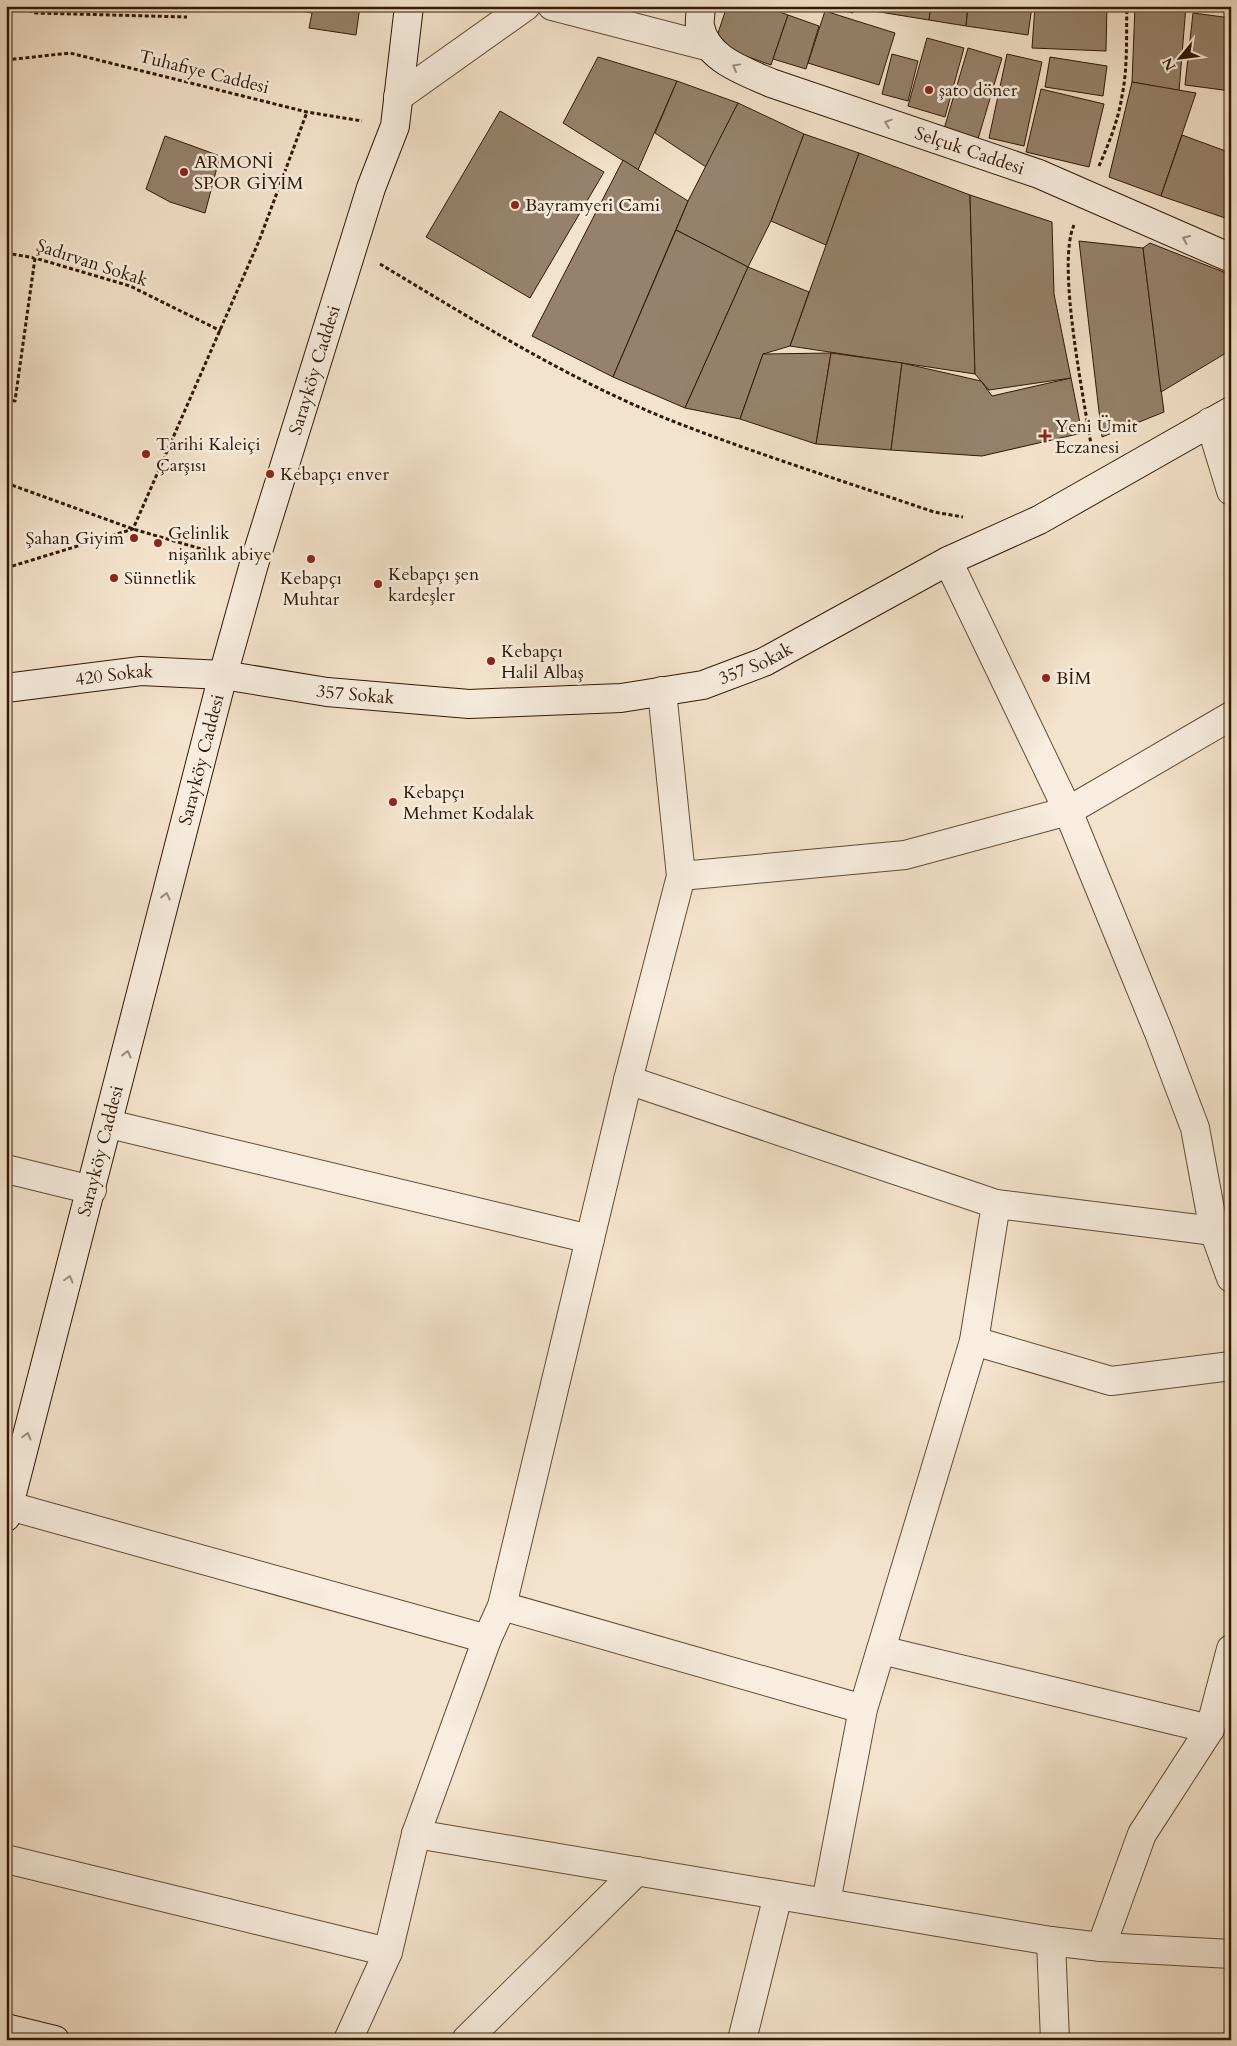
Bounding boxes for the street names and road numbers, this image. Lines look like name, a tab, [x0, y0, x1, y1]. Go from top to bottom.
street label: Tuhafiye Caddesi	[136, 44, 272, 100]
street label: Selçuk Caddesi	[912, 120, 1028, 181]
street label: Şadırvan Sokak	[33, 233, 151, 293]
street label: Sarayköy Caddesi	[282, 302, 346, 438]
street label: 357 Sokak	[715, 636, 797, 690]
street label: 420 Sokak	[74, 658, 154, 692]
street label: 357 Sokak	[314, 678, 396, 710]
street label: Sarayköy Caddesi	[172, 692, 230, 828]
street label: Sarayköy Caddesi	[71, 1083, 129, 1219]

